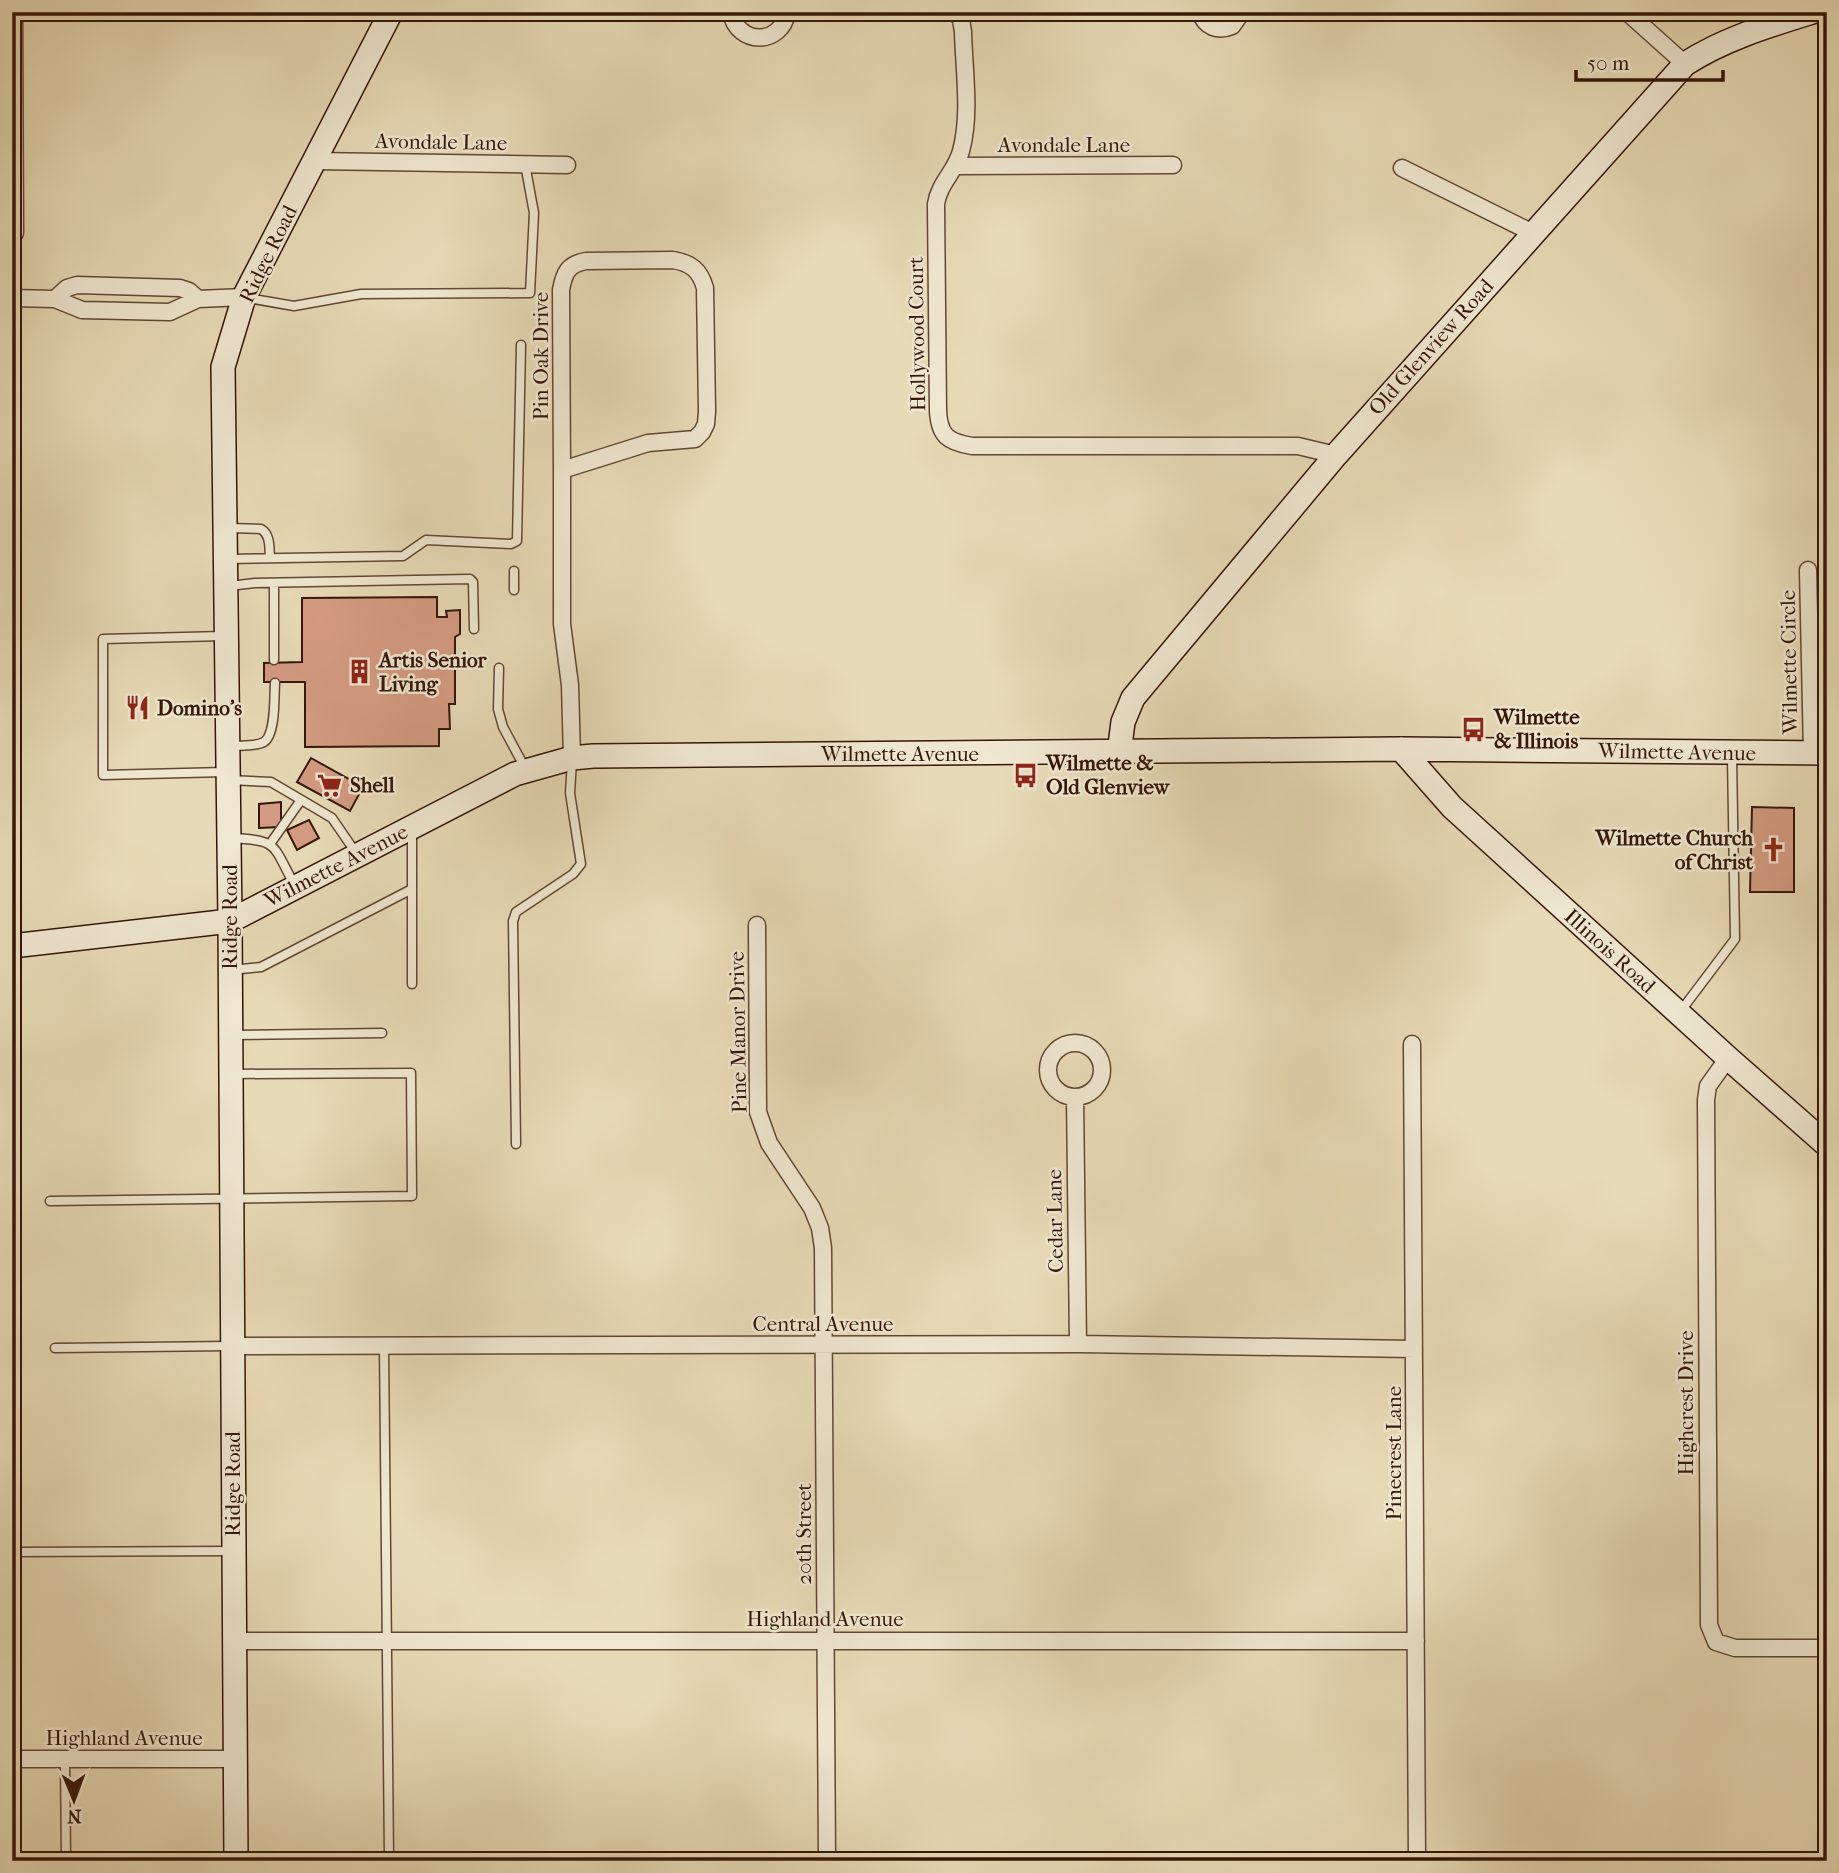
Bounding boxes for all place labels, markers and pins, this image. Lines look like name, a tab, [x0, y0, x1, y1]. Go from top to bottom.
place label: Artis Senior Living	[377, 648, 488, 696]
building icon: Artis Senior Living	[345, 658, 373, 686]
restaurant icon: Domino's	[123, 694, 151, 722]
place label: Domino's	[157, 696, 242, 720]
place label: Wilmette & Illinois	[1493, 705, 1580, 753]
bus stop icon: Wilmette & Illinois	[1460, 715, 1488, 743]
place label: Wilmette & Old Glenview	[1045, 751, 1171, 799]
bus stop icon: Wilmette & Old Glenview	[1012, 761, 1040, 789]
supermarket icon: Shell	[316, 771, 344, 799]
place label: Shell	[350, 773, 395, 797]
place label: Wilmette Church of Christ	[1595, 826, 1753, 874]
church icon: Wilmette Church of Christ	[1759, 836, 1787, 864]

